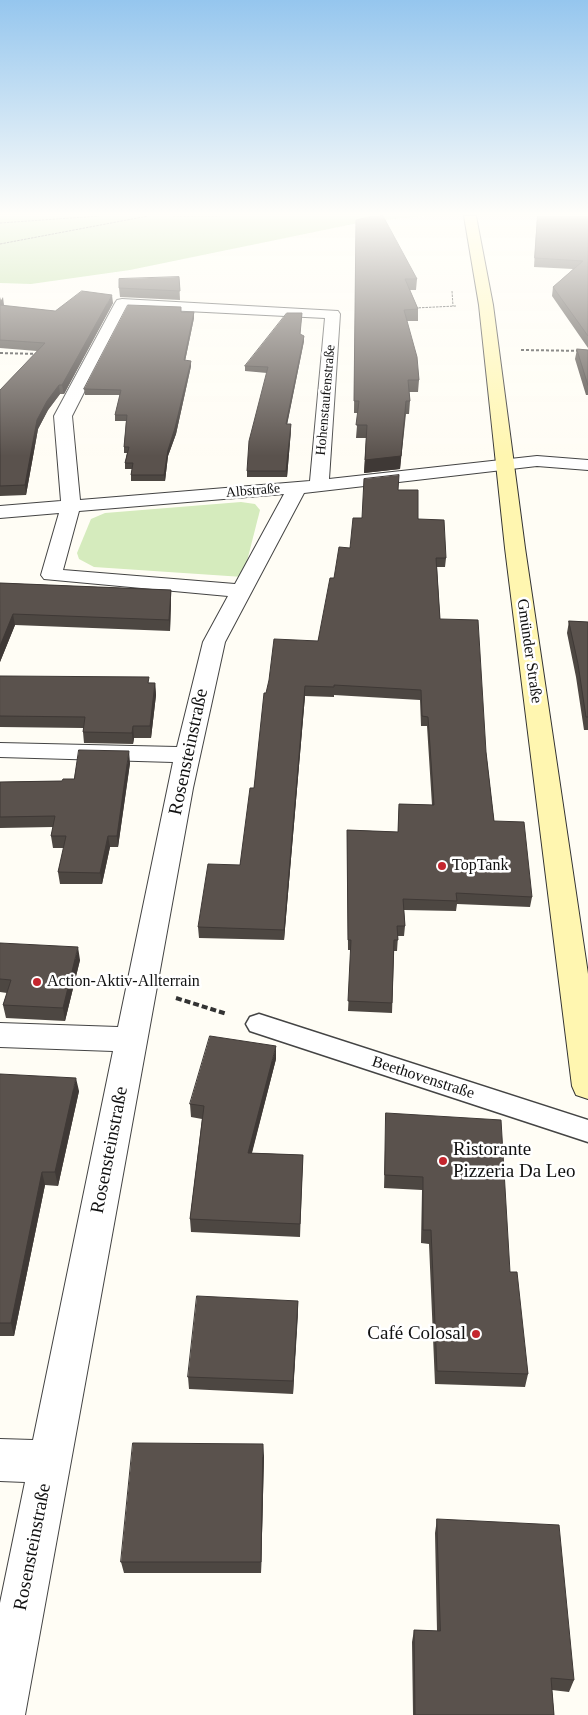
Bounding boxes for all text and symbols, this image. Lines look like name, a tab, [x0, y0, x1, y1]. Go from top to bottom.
street label: Hohenstaufenstraße	[313, 344, 339, 456]
street label: Albstraße	[225, 480, 281, 502]
street label: Gmünder Straße	[512, 598, 546, 704]
street label: Rosensteinstraße	[164, 687, 214, 817]
place label: TopTank	[452, 856, 508, 876]
marker: TopTank	[436, 860, 448, 872]
place label: Action-Aktiv-Allterrain	[47, 972, 200, 992]
marker: Action-Aktiv-Allterrain	[31, 976, 43, 988]
street label: Beethovenstraße	[369, 1052, 477, 1104]
street label: Rosensteinstraße	[87, 1085, 133, 1215]
place label: Ristorante Pizzeria Da Leo	[453, 1139, 575, 1183]
marker: Ristorante Pizzeria Da Leo	[437, 1155, 449, 1167]
place label: Café Colosal	[367, 1323, 466, 1345]
marker: Café Colosal	[470, 1328, 482, 1340]
street label: Rosensteinstraße	[10, 1482, 56, 1612]

